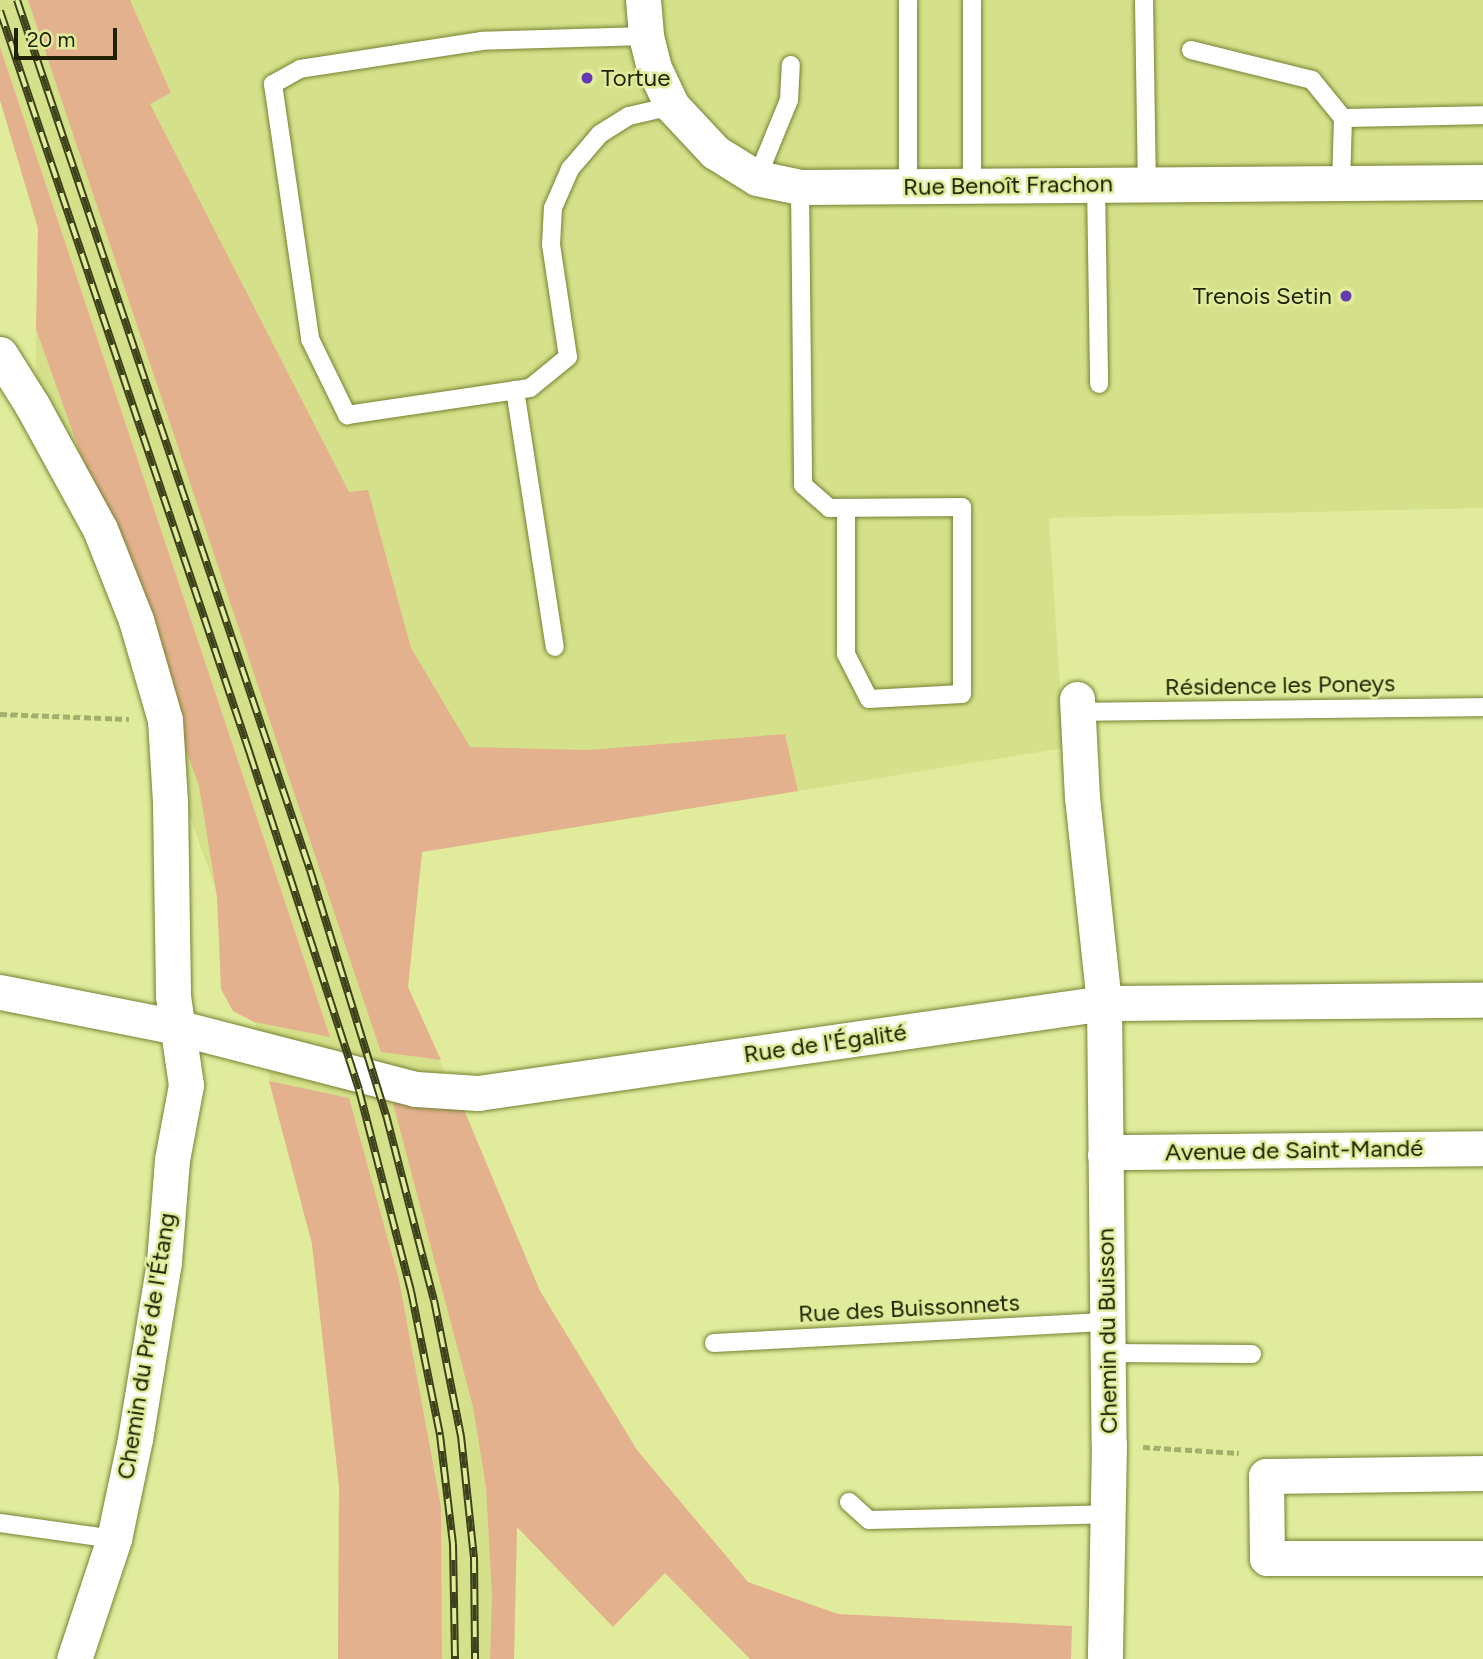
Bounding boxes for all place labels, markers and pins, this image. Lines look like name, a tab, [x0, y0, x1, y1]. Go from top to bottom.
place label: Tortue	[601, 64, 670, 92]
marker: Tortue	[579, 70, 595, 86]
place label: Trenois Setin	[1193, 282, 1332, 310]
marker: Trenois Setin	[1338, 288, 1354, 304]

